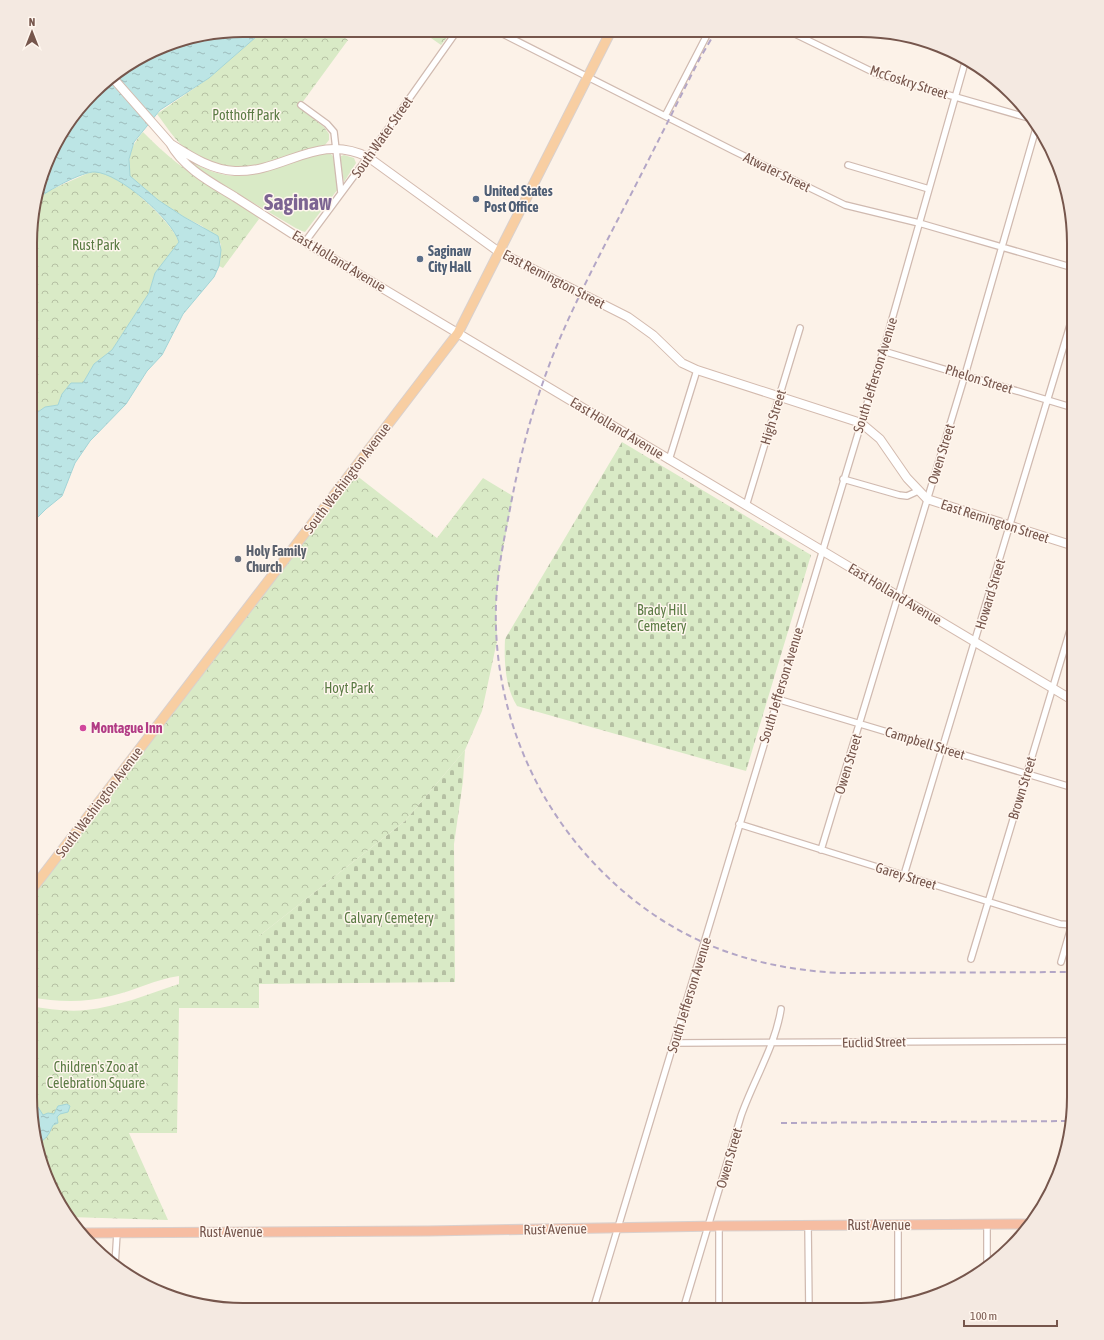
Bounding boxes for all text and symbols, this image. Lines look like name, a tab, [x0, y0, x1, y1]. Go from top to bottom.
north arrow	[12, 12, 52, 52]
text: N	[29, 16, 35, 28]
street label: McCoskry Street	[868, 62, 950, 102]
street label: South Water Street	[348, 93, 416, 181]
park label: Potthoff Park	[212, 107, 280, 123]
street label: Atwater Street	[741, 149, 813, 195]
place label: United States Post Office	[484, 183, 553, 215]
district label: Saginaw	[264, 189, 332, 215]
marker: United States Post Office	[471, 194, 481, 204]
street label: East Holland Avenue	[289, 227, 389, 295]
park label: Rust Park	[72, 237, 120, 253]
place label: Saginaw City Hall	[428, 243, 472, 275]
street label: East Remington Street	[500, 246, 608, 312]
marker: Saginaw City Hall	[415, 254, 425, 264]
street label: South Jefferson Avenue	[850, 315, 900, 435]
street label: Phelon Street	[943, 361, 1015, 397]
street label: High Street	[757, 387, 789, 447]
street label: East Holland Avenue	[567, 394, 667, 462]
street label: South Washington Avenue	[300, 420, 394, 536]
street label: Owen Street	[924, 422, 958, 486]
street label: East Remington Street	[939, 496, 1051, 546]
place label: Holy Family Church	[246, 543, 307, 575]
marker: Holy Family Church	[233, 554, 243, 564]
street label: Howard Street	[972, 557, 1008, 631]
street label: East Holland Avenue	[845, 560, 945, 628]
park label: Brady Hill Cemetery	[637, 602, 687, 634]
street label: South Jefferson Avenue	[756, 625, 806, 745]
park label: Hoyt Park	[324, 680, 374, 696]
place label: Montague Inn	[91, 720, 163, 736]
marker: Montague Inn	[78, 723, 88, 733]
street label: Campbell Street	[883, 723, 967, 763]
street label: Owen Street	[831, 732, 865, 796]
street label: South Washington Avenue	[52, 744, 146, 860]
street label: Brown Street	[1005, 755, 1039, 821]
street label: Garey Street	[874, 859, 938, 893]
park label: Calvary Cemetery	[344, 910, 434, 926]
street label: South Jefferson Avenue	[664, 935, 714, 1055]
street label: Euclid Street	[842, 1033, 906, 1051]
park label: Children's Zoo at Celebration Square	[47, 1059, 145, 1091]
street label: Owen Street	[713, 1126, 745, 1190]
street label: Rust Avenue	[847, 1217, 911, 1233]
street label: Rust Avenue	[523, 1220, 587, 1238]
street label: Rust Avenue	[199, 1224, 263, 1240]
scale bar	[964, 1302, 1057, 1328]
text: 100 m	[970, 1309, 997, 1323]

